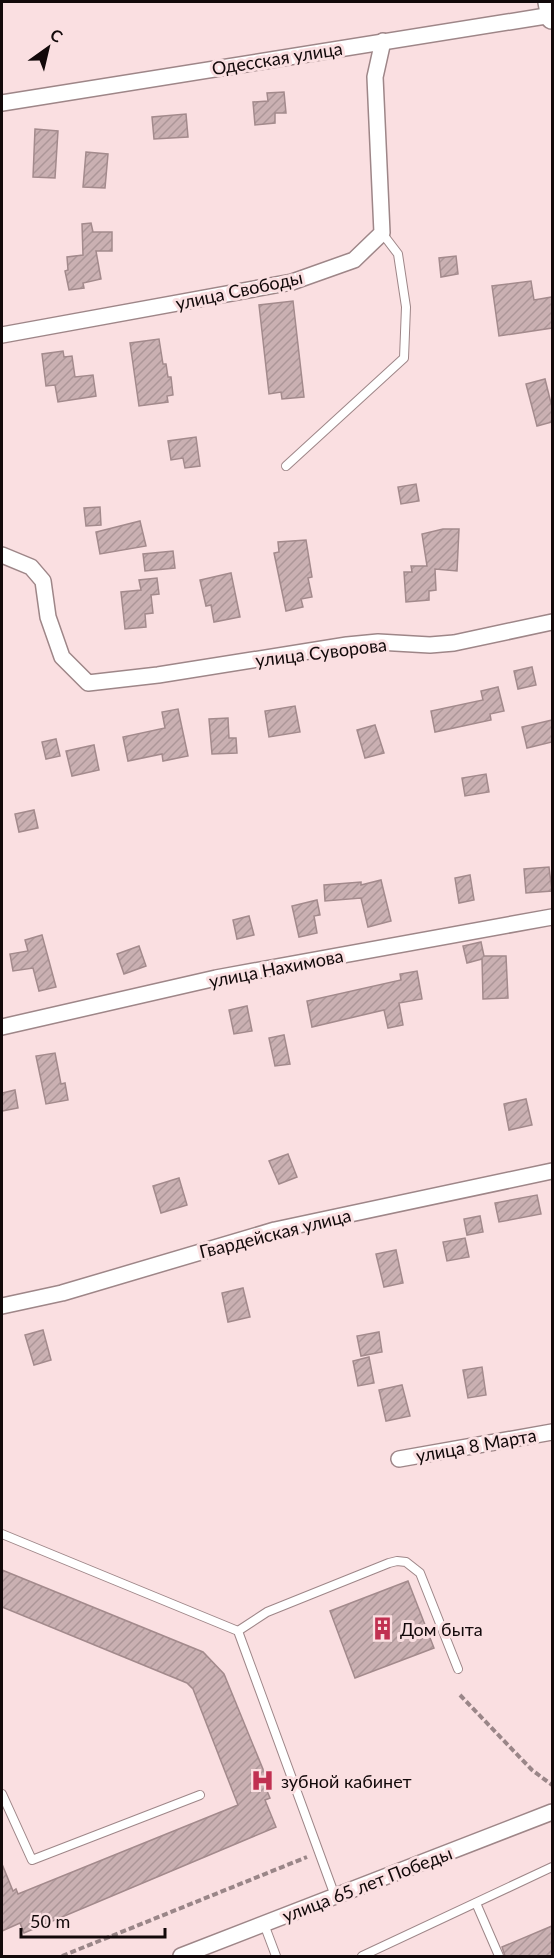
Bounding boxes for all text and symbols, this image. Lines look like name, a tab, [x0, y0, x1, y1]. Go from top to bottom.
north arrow	[18, 18, 78, 78]
text: С	[47, 24, 67, 46]
street label: Одесская улица	[210, 37, 344, 79]
street label: улица Свободы	[173, 266, 305, 314]
street label: улица Суворова	[254, 633, 388, 671]
street label: улица Нахимова	[207, 944, 345, 992]
street label: Гвардейская улица	[197, 1204, 353, 1262]
street label: улица 8 Марта	[414, 1424, 538, 1466]
building icon: Дом быта	[369, 1616, 395, 1642]
place label: Дом быта	[400, 1618, 483, 1640]
hospital icon: зубной кабинет	[250, 1768, 276, 1794]
place label: зубной кабинет	[281, 1770, 412, 1792]
street label: улица 65 лет Победы	[279, 1841, 455, 1927]
scale bar	[21, 1901, 165, 1939]
text: 50 m	[30, 1910, 70, 1932]

